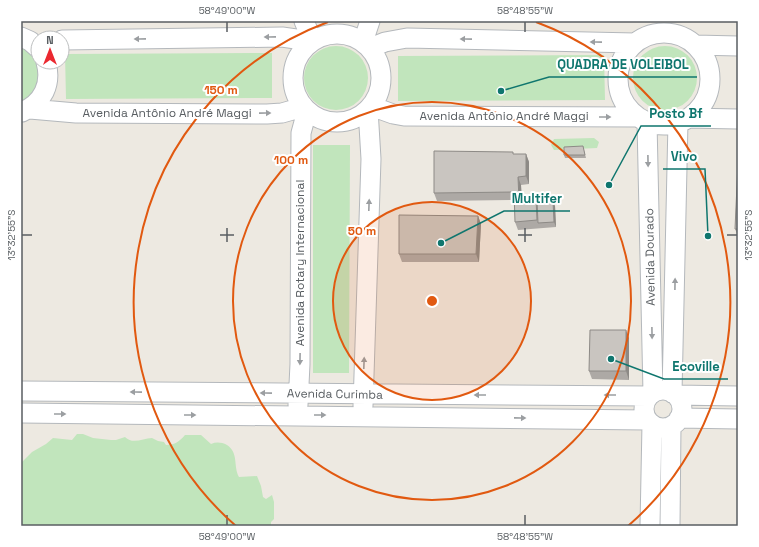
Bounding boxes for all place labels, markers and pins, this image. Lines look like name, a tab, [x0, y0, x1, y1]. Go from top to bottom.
callout: QUADRA DE VOLEIBOL	[549, 52, 697, 77]
callout: Posto Bf	[641, 101, 711, 126]
callout: Vivo	[663, 144, 705, 169]
callout: Multifer	[504, 186, 570, 211]
centre of rings	[425, 294, 439, 308]
callout: Ecoville	[664, 354, 728, 379]

